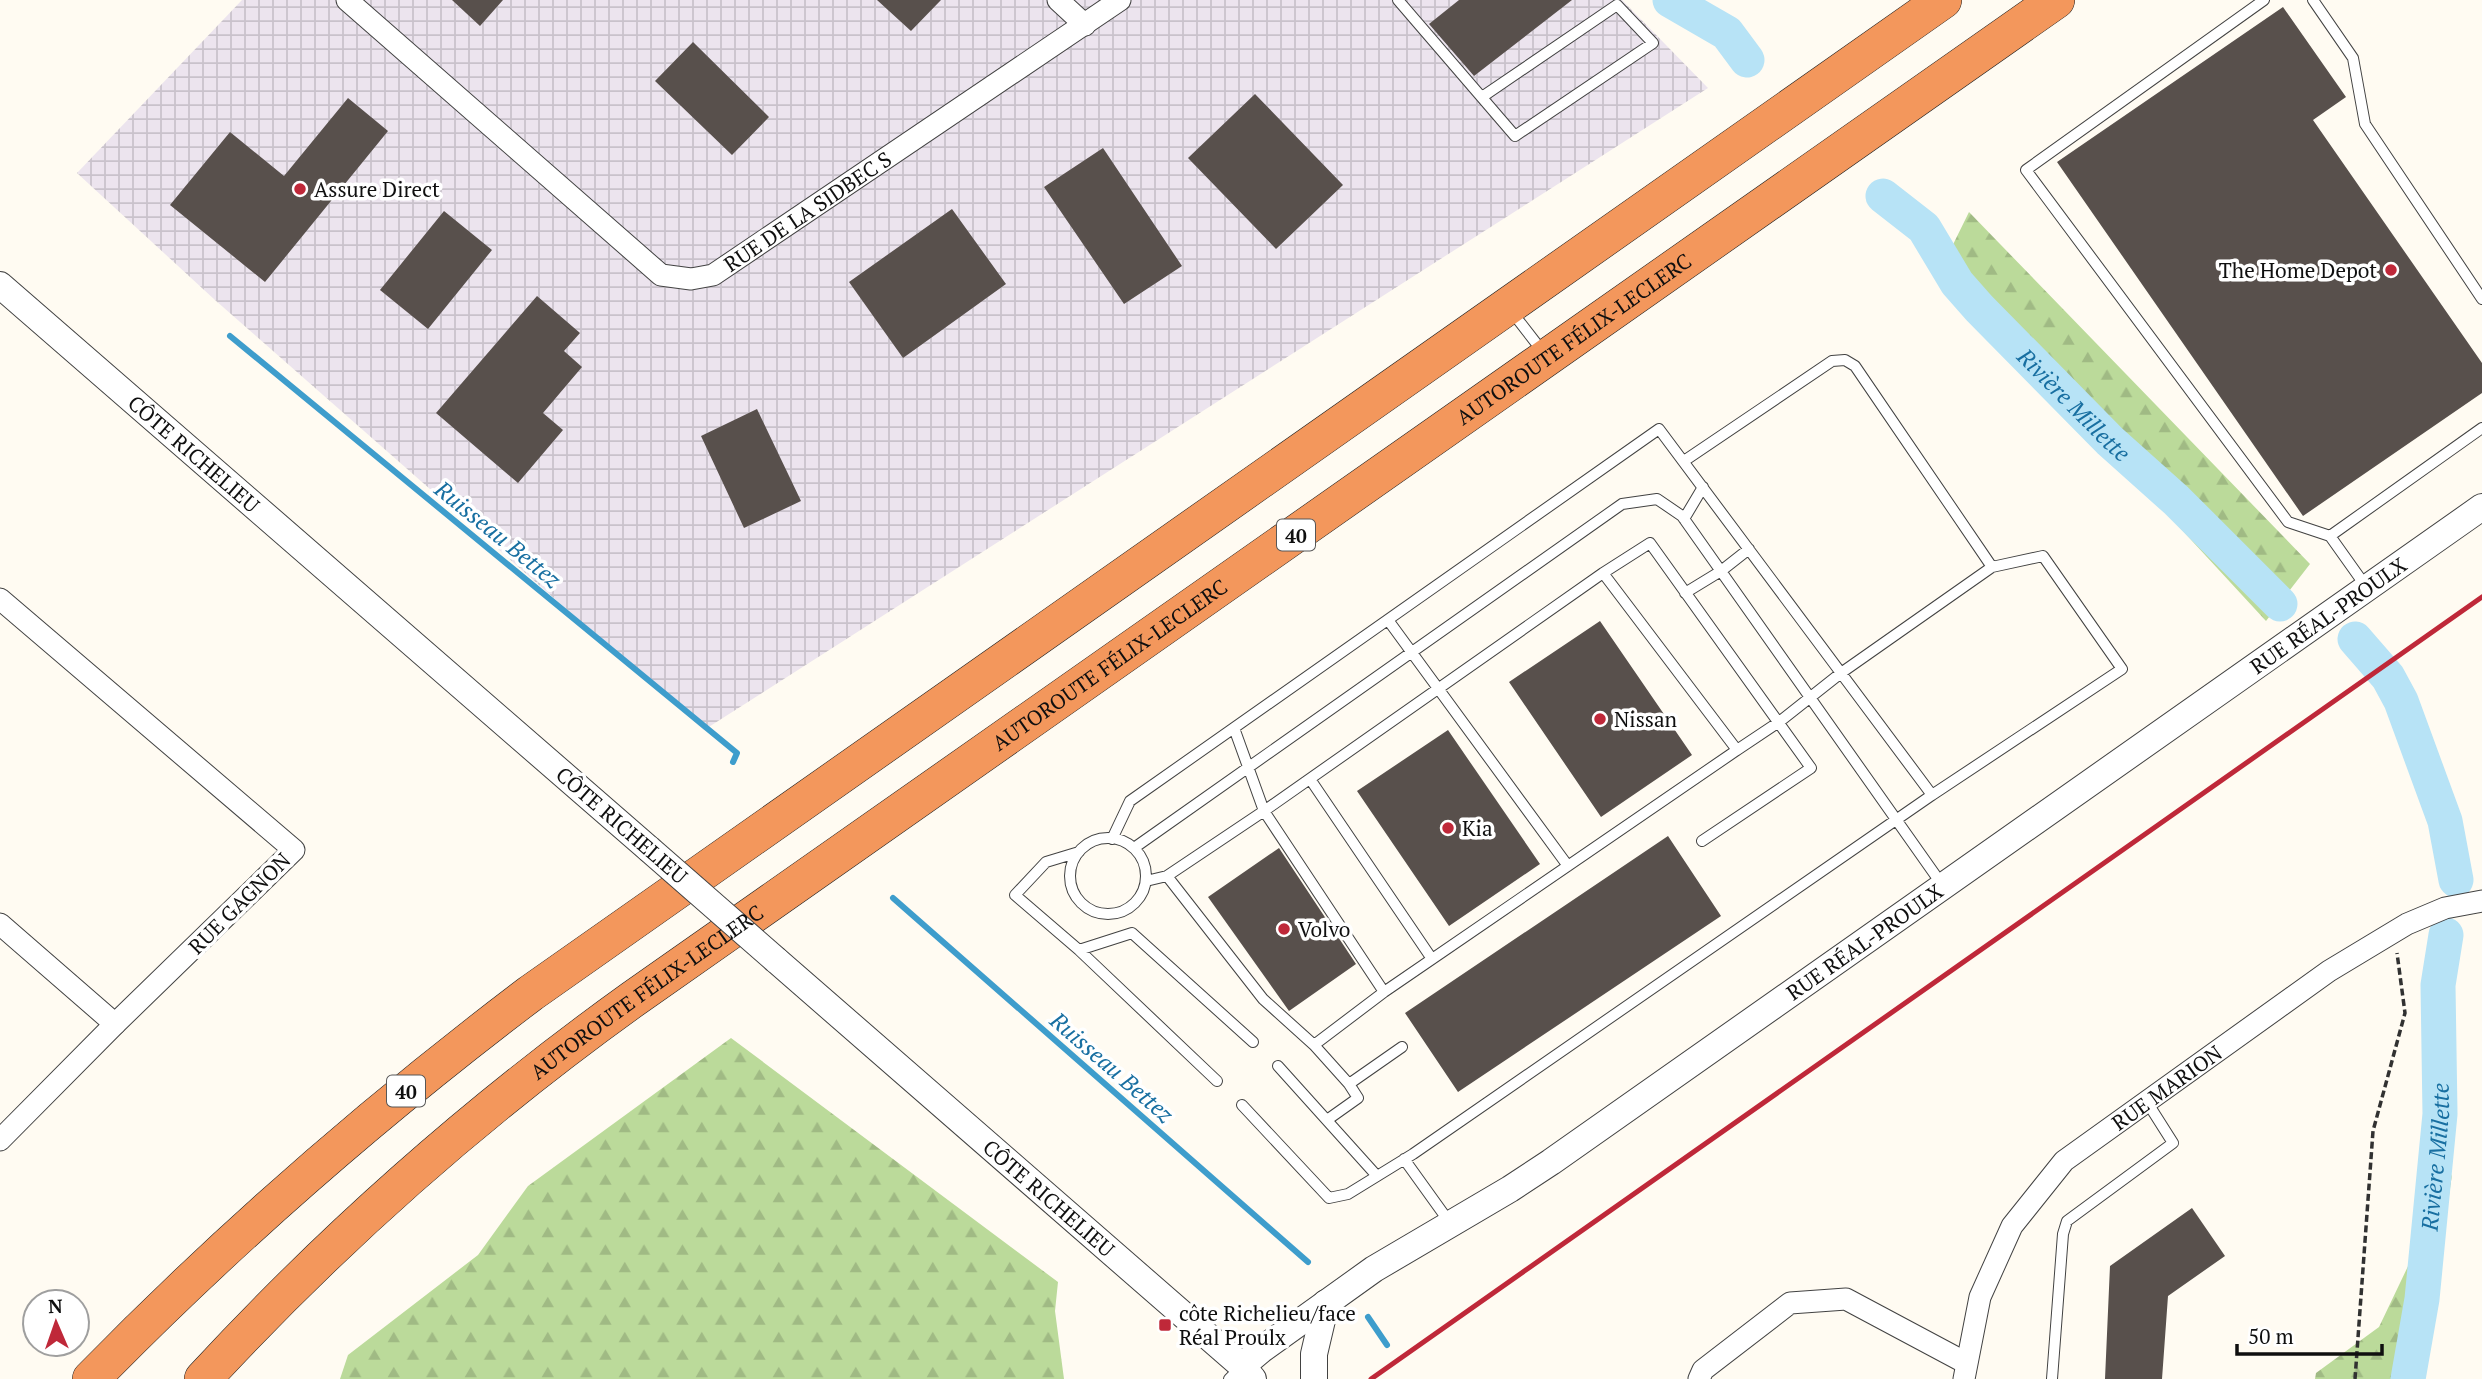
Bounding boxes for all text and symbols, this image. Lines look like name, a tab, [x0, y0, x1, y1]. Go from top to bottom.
street label: RUE DE LA SIDBEC S	[718, 145, 897, 278]
place label: Assure Direct	[314, 175, 440, 203]
marker: Assure Direct	[292, 181, 308, 197]
street label: AUTOROUTE FÉLIX-LECLERC	[1450, 246, 1697, 431]
place label: The Home Depot	[2219, 256, 2377, 284]
marker: The Home Depot	[2383, 262, 2399, 278]
water label: Rivière Millette	[2010, 340, 2137, 468]
street label: CÔTE RICHELIEU	[122, 389, 266, 518]
water label: Ruisseau Bettez	[428, 473, 568, 595]
road number: 40	[1277, 520, 1315, 550]
street label: RUE RÉAL-PROULX	[2244, 550, 2412, 680]
street label: AUTOROUTE FÉLIX-LECLERC	[986, 572, 1233, 757]
place label: Nissan	[1614, 705, 1677, 733]
marker: Nissan	[1592, 711, 1608, 727]
street label: CÔTE RICHELIEU	[550, 760, 694, 890]
place label: Kia	[1462, 814, 1493, 842]
marker: Kia	[1440, 820, 1456, 836]
street label: RUE GAGNON	[182, 846, 296, 960]
street label: RUE RÉAL-PROULX	[1781, 877, 1948, 1006]
street label: AUTOROUTE FÉLIX-LECLERC	[524, 898, 769, 1085]
place label: Volvo	[1298, 915, 1350, 943]
marker: Volvo	[1276, 921, 1292, 937]
water label: Ruisseau Bettez	[1043, 1004, 1181, 1130]
street label: RUE MARION	[2106, 1038, 2227, 1136]
road number: 40	[387, 1076, 425, 1106]
water label: Rivière Millette	[2413, 1083, 2456, 1233]
street label: CÔTE RICHELIEU	[977, 1133, 1121, 1263]
north arrow	[21, 1288, 91, 1358]
text: N	[48, 1293, 64, 1318]
place label: côte Richelieu/face Réal Proulx	[1179, 1299, 1356, 1351]
scale bar	[2237, 1312, 2382, 1356]
marker: côte Richelieu/face Réal Proulx	[1157, 1317, 1173, 1333]
text: 50 m	[2248, 1322, 2294, 1350]

